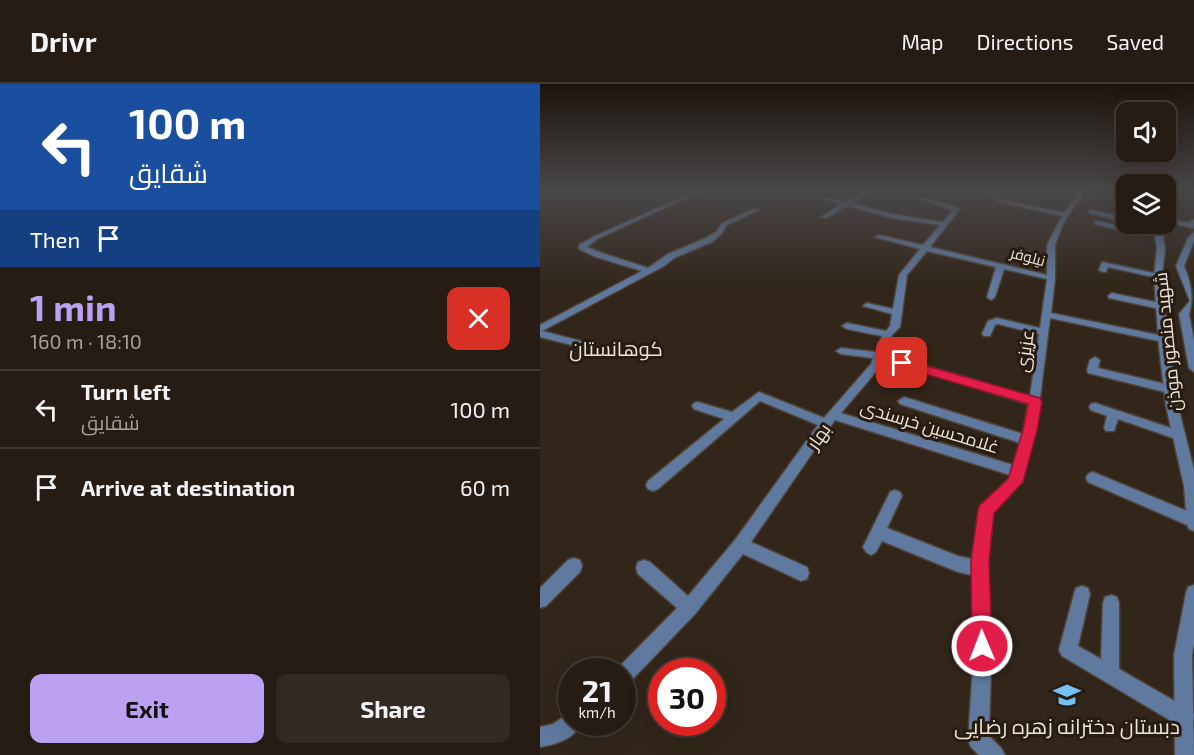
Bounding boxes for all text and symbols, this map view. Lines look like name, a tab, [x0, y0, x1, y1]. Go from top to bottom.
text: Drivr	[30, 24, 97, 58]
text: Map	[901, 29, 944, 54]
text: Directions	[977, 29, 1073, 54]
text: Saved	[1106, 29, 1164, 54]
text: 100 m	[129, 97, 246, 147]
map controls	[1116, 102, 1176, 234]
button: sound	[1116, 102, 1176, 162]
icon: left	[30, 108, 108, 186]
text: شقایق	[129, 156, 208, 188]
button: layers	[1116, 174, 1176, 234]
icon: arrive	[92, 222, 125, 255]
text: Then	[30, 226, 80, 252]
street label: نیلوفر	[1007, 242, 1047, 270]
street label: شهید منصور موذن	[1149, 271, 1186, 413]
text: 1 min	[30, 285, 117, 328]
button: close	[447, 287, 510, 350]
street label: عزیزی	[1010, 328, 1039, 374]
text: 160 m · 18:10	[30, 329, 142, 353]
district label: کوهانستان	[569, 336, 663, 362]
pin	[876, 337, 927, 388]
icon: arrive	[885, 346, 918, 379]
text: Turn left	[81, 378, 170, 404]
icon: left	[30, 393, 63, 426]
street label: غلامحسین خرسندی	[858, 394, 1002, 459]
text: 100 m	[451, 396, 510, 422]
text: شقایق	[81, 410, 139, 434]
street label: بهار	[801, 419, 835, 455]
icon: arrive	[30, 471, 63, 504]
text: Arrive at destination	[81, 474, 295, 500]
text: 60 m	[460, 474, 510, 500]
position arrow	[950, 614, 1014, 678]
speed limit sign: 30	[648, 658, 726, 736]
text: 21	[582, 672, 612, 708]
button: Exit	[30, 674, 264, 743]
button: Share	[276, 674, 510, 743]
school or university icon: دبستان دخترانه زهره رضایی	[1052, 680, 1082, 710]
text: km/h	[578, 703, 616, 721]
place label: دبستان دخترانه زهره رضایی	[954, 713, 1180, 740]

